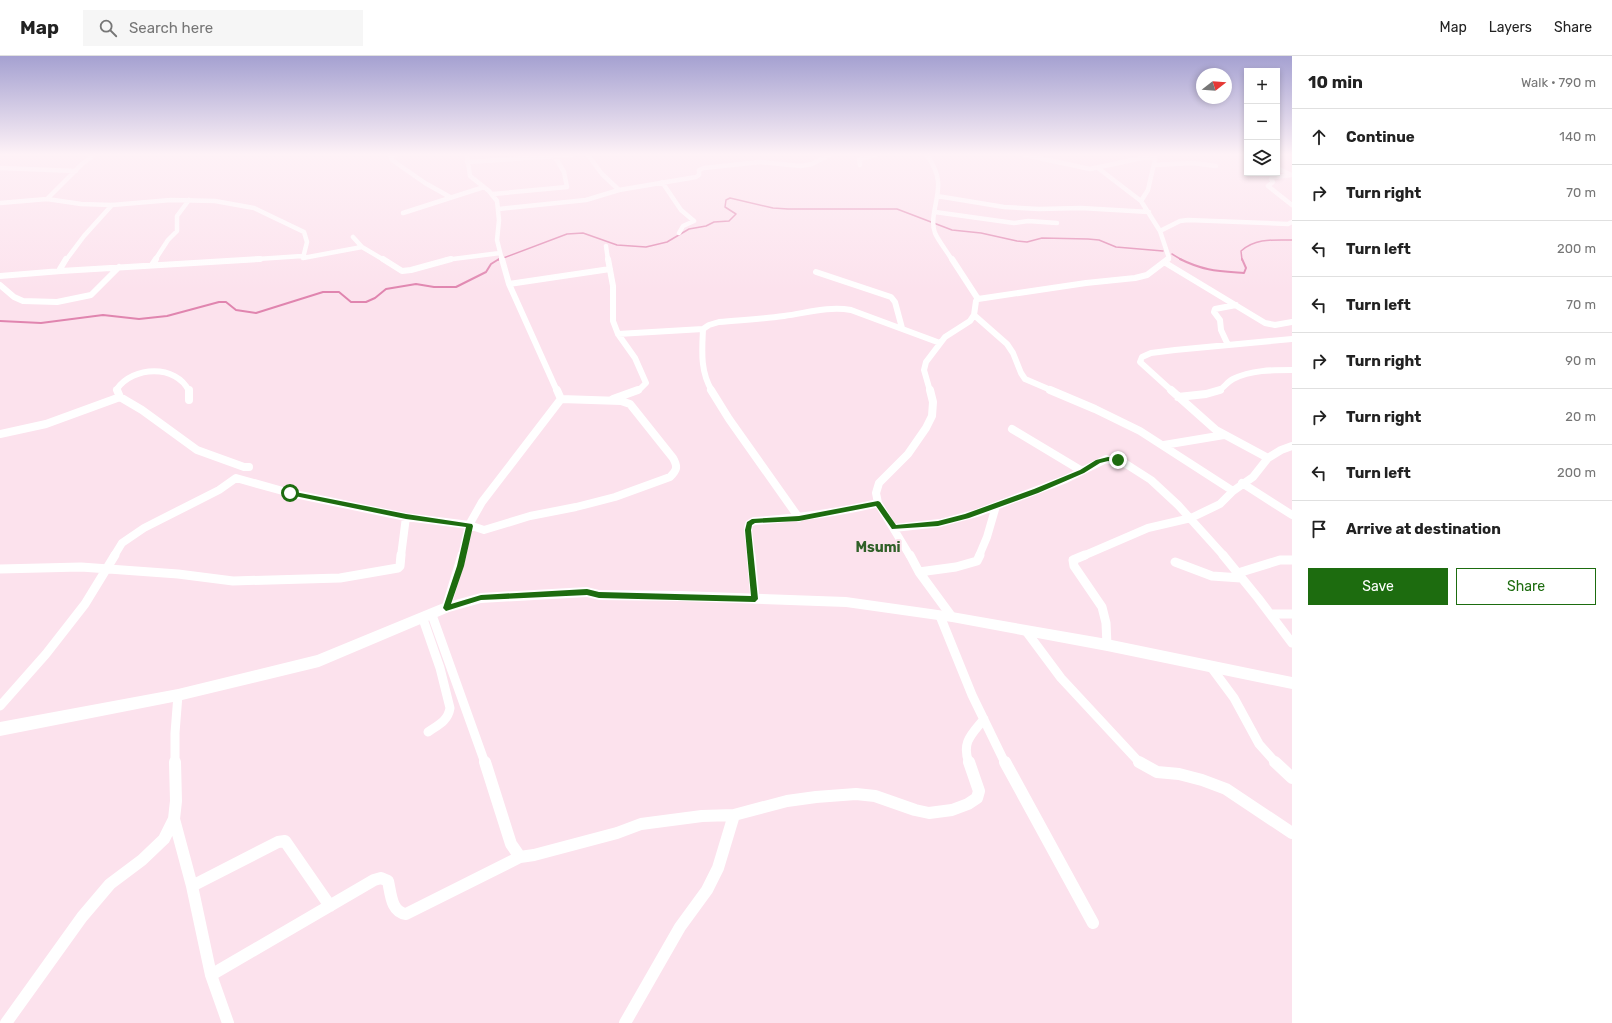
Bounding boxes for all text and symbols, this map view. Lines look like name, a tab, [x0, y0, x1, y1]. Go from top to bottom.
search box	[83, 10, 363, 46]
text: Map	[20, 16, 59, 39]
icon: search	[97, 17, 119, 39]
text: Search here	[129, 19, 213, 37]
text: Map	[1440, 19, 1467, 36]
text: Layers	[1489, 19, 1532, 36]
text: Share	[1554, 19, 1592, 36]
north arrow	[1196, 68, 1232, 104]
map controls	[1244, 68, 1280, 176]
button: +	[1244, 68, 1280, 104]
text: 10 min	[1308, 72, 1363, 92]
text: Walk · 790 m	[1521, 75, 1596, 90]
button: −	[1244, 104, 1280, 140]
icon: ahead	[1308, 126, 1330, 148]
text: Continue	[1346, 128, 1415, 146]
text: 140 m	[1559, 129, 1596, 144]
button: layers	[1244, 140, 1280, 176]
icon: right	[1308, 182, 1330, 204]
text: Turn right	[1346, 184, 1421, 202]
text: 70 m	[1566, 185, 1596, 200]
icon: left	[1308, 238, 1330, 260]
text: Turn left	[1346, 240, 1411, 258]
text: 200 m	[1557, 241, 1596, 256]
icon: left	[1308, 294, 1330, 316]
text: Turn left	[1346, 296, 1411, 314]
text: 70 m	[1566, 297, 1596, 312]
icon: right	[1308, 350, 1330, 372]
text: Turn right	[1346, 352, 1421, 370]
text: 90 m	[1565, 353, 1596, 368]
icon: right	[1308, 406, 1330, 428]
text: Turn right	[1346, 408, 1421, 426]
text: 20 m	[1565, 409, 1596, 424]
route end	[1109, 451, 1127, 469]
icon: left	[1308, 462, 1330, 484]
text: Turn left	[1346, 464, 1411, 482]
text: 200 m	[1557, 465, 1596, 480]
route start	[281, 484, 299, 502]
icon: arrive	[1308, 518, 1330, 540]
text: Arrive at destination	[1346, 520, 1501, 538]
district label: Msumi	[855, 539, 901, 556]
button: Save	[1308, 568, 1448, 605]
button: Share	[1456, 568, 1596, 605]

